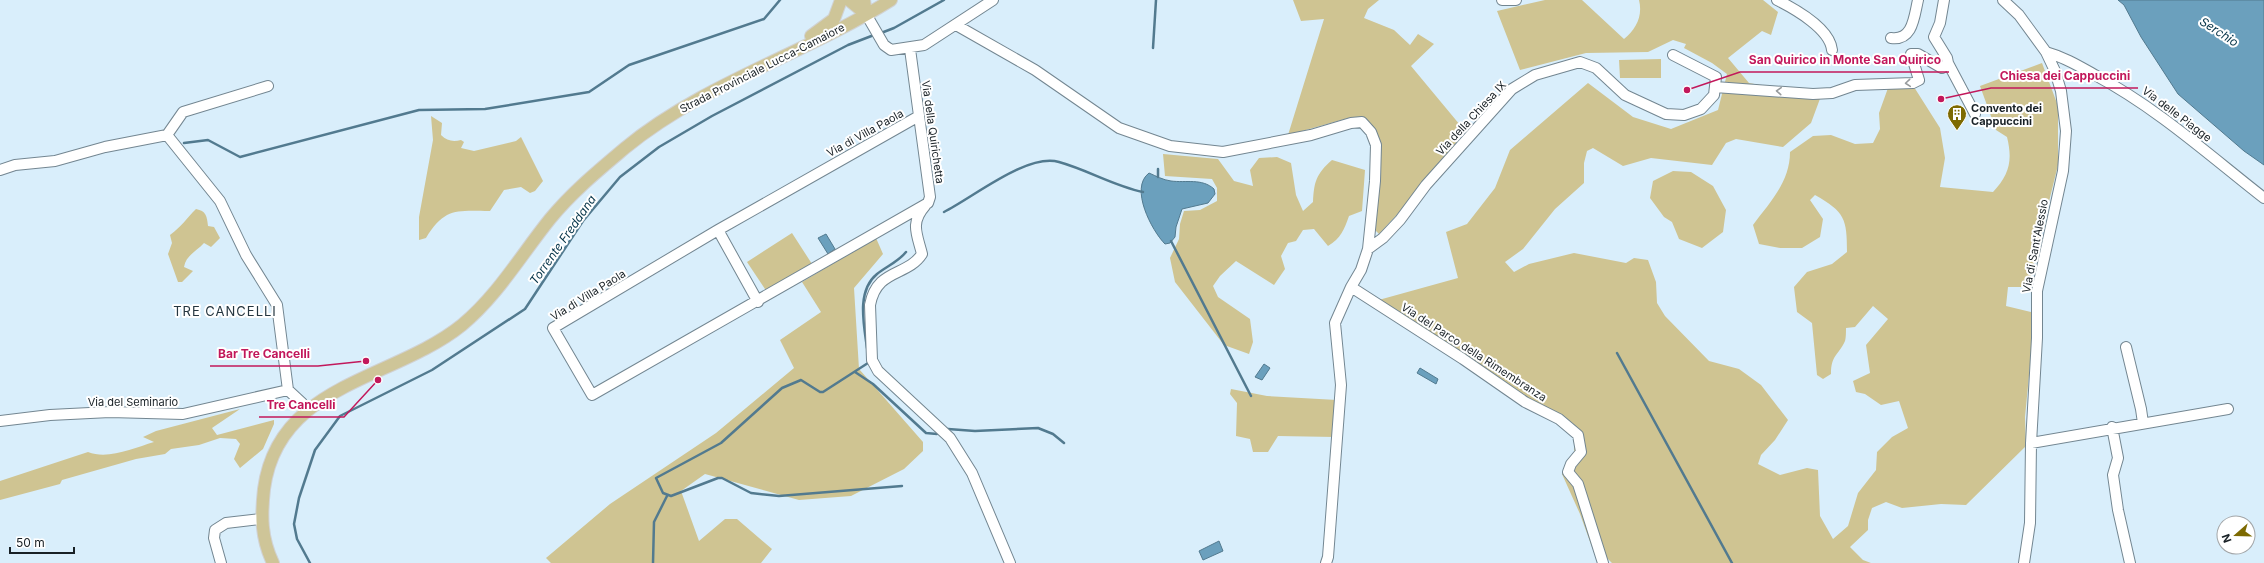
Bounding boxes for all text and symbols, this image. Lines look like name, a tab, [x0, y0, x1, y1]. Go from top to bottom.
water label: Serchio	[2197, 14, 2241, 50]
street label: Strada Provinciale Lucca-Camaiore	[677, 20, 847, 116]
callout: San Quirico in Monte San Quirico	[1740, 48, 1949, 72]
text: San Quirico in Monte San Quirico	[1749, 52, 1941, 67]
callout: Chiesa dei Cappuccini	[1991, 64, 2138, 88]
text: Chiesa dei Cappuccini	[2000, 68, 2130, 83]
street label: Via della Chiesa IX	[1433, 78, 1509, 158]
street label: Via della Quirichetta	[919, 79, 947, 185]
one-way arrow	[1905, 79, 1911, 88]
street label: Via delle Piagge	[2140, 83, 2214, 145]
one-way arrow	[1776, 87, 1782, 96]
place label: Convento dei Cappuccini	[1971, 101, 2042, 128]
building icon: Convento dei Cappuccini	[1946, 103, 1968, 131]
street label: Via di Villa Paola	[824, 106, 906, 160]
water label: Torrente Freddana	[526, 192, 599, 287]
street label: Via di Sant'Alessio	[2019, 197, 2051, 294]
street label: Via di Villa Paola	[548, 266, 628, 324]
street label: Via del Parco della Rimembranza	[1399, 300, 1549, 404]
district label: TRE CANCELLI	[173, 303, 277, 319]
callout: Bar Tre Cancelli	[210, 342, 318, 366]
text: Bar Tre Cancelli	[218, 346, 310, 361]
callout: Tre Cancelli	[259, 393, 344, 417]
street label: Via del Seminario	[88, 395, 179, 409]
text: Tre Cancelli	[266, 397, 336, 412]
north arrow	[2216, 515, 2256, 555]
scale bar	[10, 529, 74, 555]
text: N	[2219, 532, 2235, 545]
text: 50 m	[16, 535, 45, 550]

